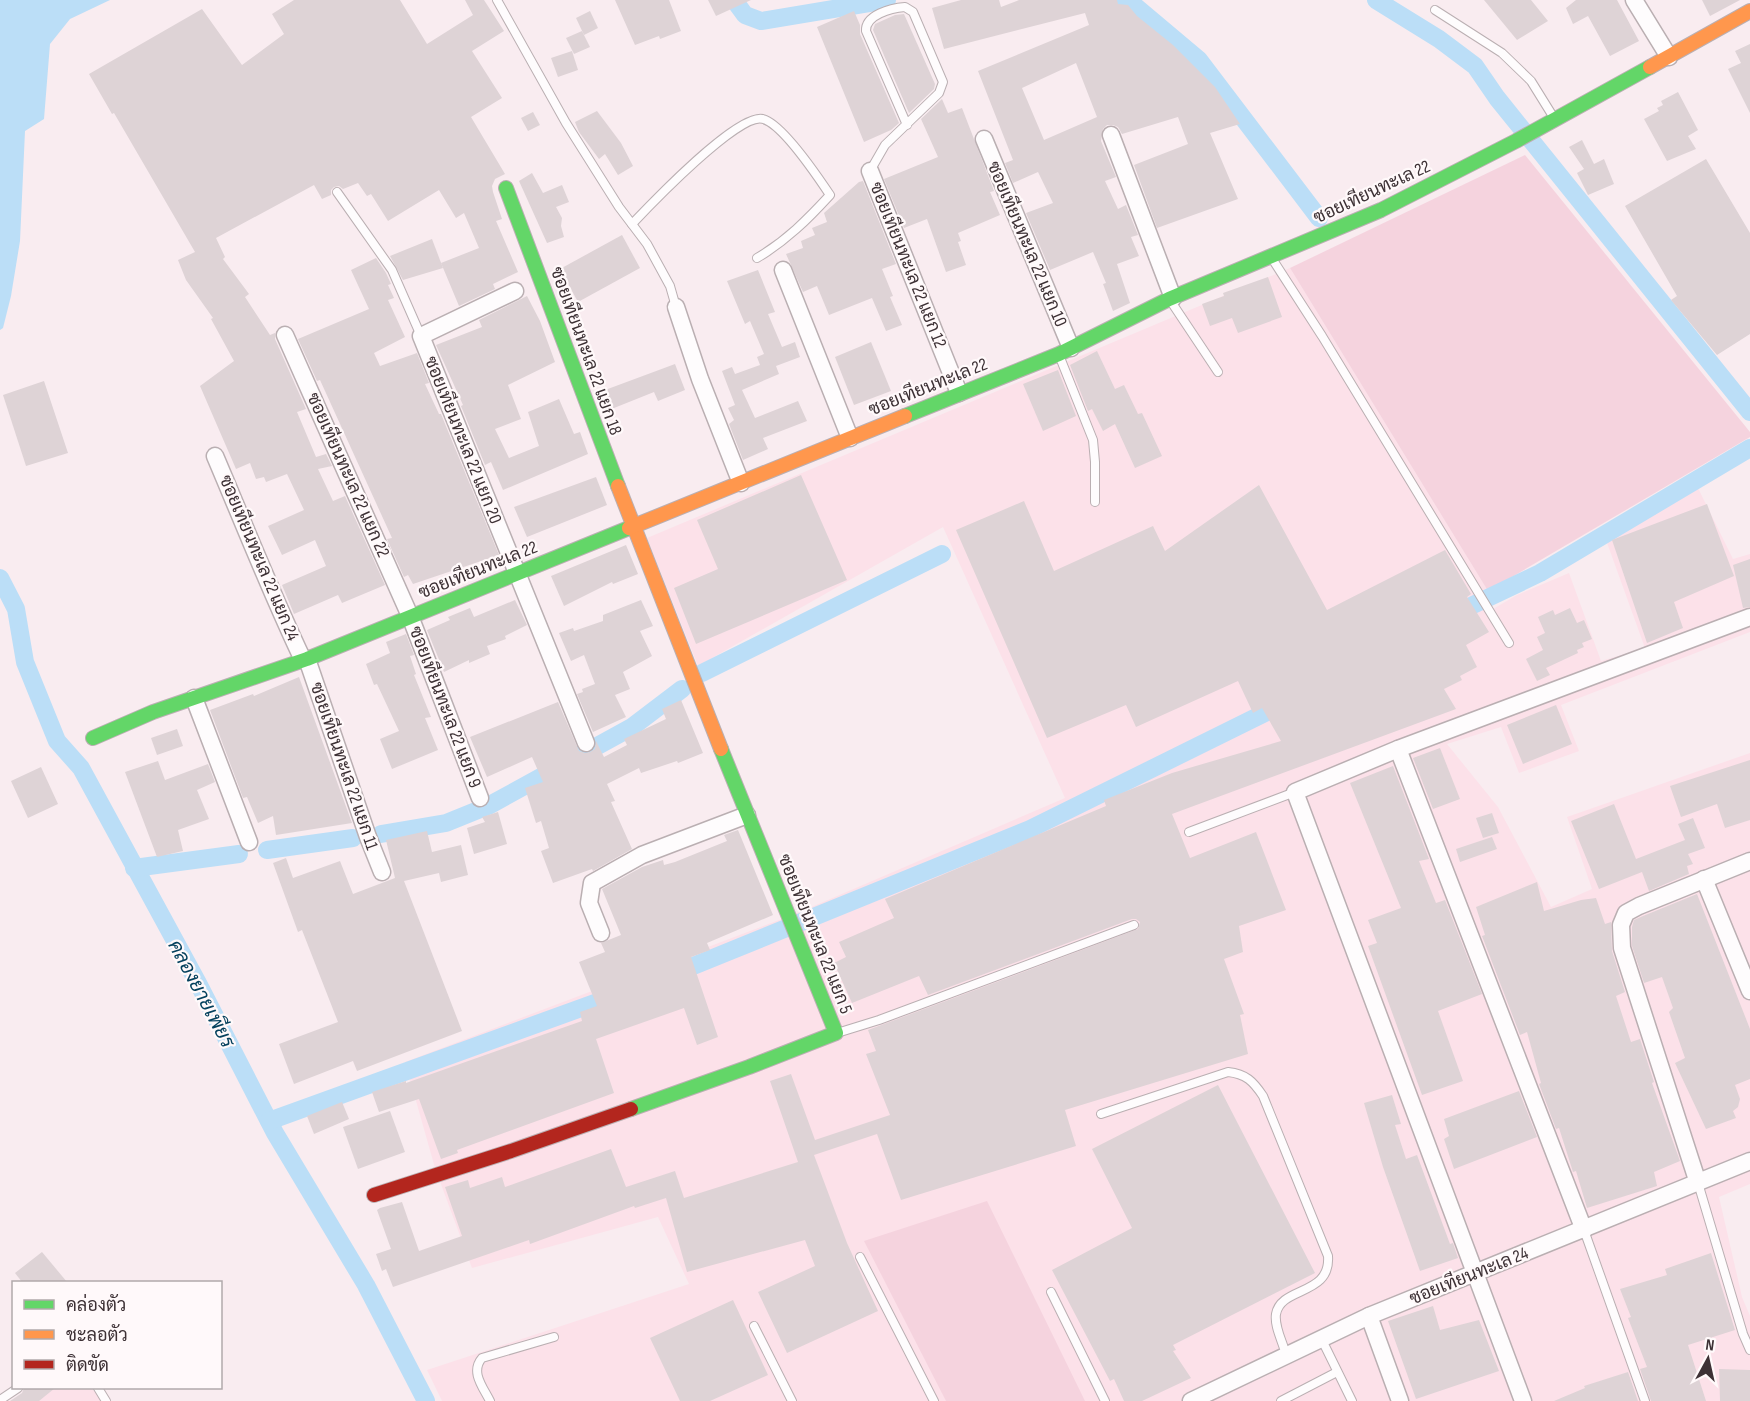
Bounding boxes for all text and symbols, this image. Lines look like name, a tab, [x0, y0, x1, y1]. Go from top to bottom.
street label: ซอยเทียนทะเล 22	[1309, 153, 1434, 228]
street label: ซอยเทียนทะเล 22 แยก 10	[983, 157, 1074, 330]
street label: ซอยเทียนทะเล 22 แยก 12	[865, 178, 954, 351]
street label: ซอยเทียนทะเล 22 แยก 18	[546, 263, 629, 438]
street label: ซอยเทียนทะเล 22	[864, 351, 990, 420]
street label: ซอยเทียนทะเล 22 แยก 20	[420, 352, 509, 527]
street label: ซอยเทียนทะเล 22 แยก 22	[302, 388, 397, 561]
street label: ซอยเทียนทะเล 22 แยก 24	[215, 471, 306, 644]
street label: ซอยเทียนทะเล 22	[414, 534, 540, 603]
street label: ซอยเทียนทะเล 22 แยก 9	[405, 622, 488, 791]
street label: ซอยเทียนทะเล 22 แยก 11	[305, 679, 386, 853]
street label: ซอยเทียนทะเล 22 แยก 5	[773, 850, 859, 1017]
water label: คลองยายเพียร	[163, 935, 242, 1053]
street label: ซอยเทียนทะเล 24	[1405, 1240, 1532, 1309]
legend	[12, 1281, 222, 1389]
text: คล่องตัว	[66, 1293, 126, 1316]
text: ชะลอตัว	[66, 1324, 128, 1346]
north arrow	[1678, 1329, 1738, 1389]
text: N	[1704, 1336, 1715, 1356]
text: ติดขัด	[66, 1354, 109, 1376]

